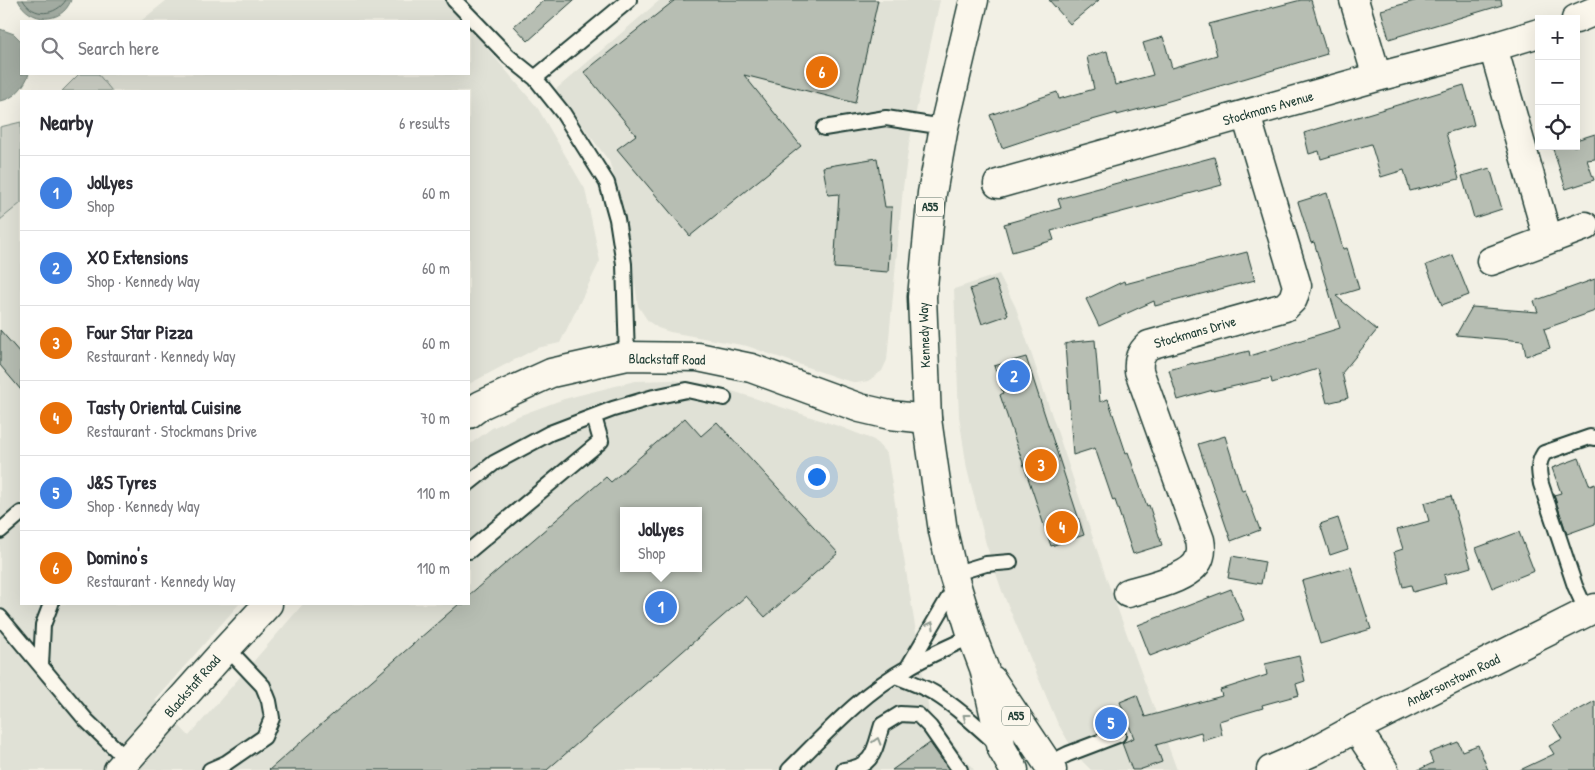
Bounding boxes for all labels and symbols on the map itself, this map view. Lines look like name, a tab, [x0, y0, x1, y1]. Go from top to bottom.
pin: 6	[806, 53, 838, 91]
street label: Stockmans Avenue	[1220, 85, 1316, 130]
road number: A55	[916, 198, 944, 216]
street label: Kennedy Way	[913, 302, 935, 368]
street label: Stockmans Drive	[1152, 311, 1238, 352]
street label: Blackstaff Road	[628, 348, 706, 369]
pin: 2	[998, 357, 1030, 395]
pin: 3	[1025, 446, 1057, 484]
your location	[804, 464, 830, 490]
pin: 4	[1046, 508, 1078, 546]
pin: 1	[645, 588, 677, 626]
one-way arrow	[925, 621, 935, 630]
street label: Andersonstown Road	[1403, 648, 1503, 710]
street label: Blackstaff Road	[159, 650, 224, 721]
pin: 5	[1095, 704, 1127, 742]
road number: A55	[1002, 706, 1030, 726]
one-way arrow	[962, 714, 972, 723]
one-way arrow	[871, 737, 881, 746]

